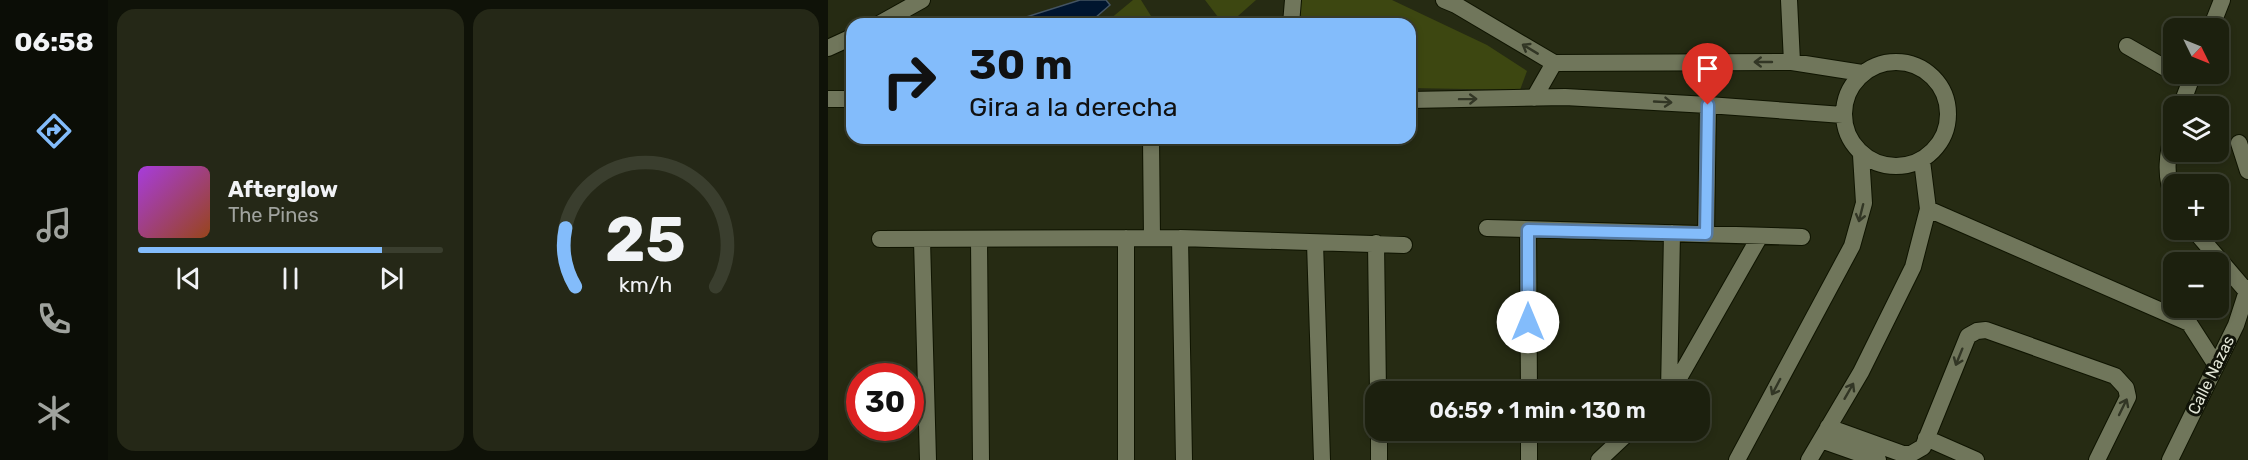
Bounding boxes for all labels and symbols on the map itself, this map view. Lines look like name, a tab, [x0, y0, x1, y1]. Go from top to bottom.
north arrow	[2163, 18, 2229, 84]
one-way arrow	[1522, 42, 1539, 54]
pin	[1682, 43, 1733, 105]
one-way arrow	[1753, 56, 1773, 68]
one-way arrow	[1458, 93, 1478, 105]
one-way arrow	[1653, 97, 1673, 108]
one-way arrow	[1855, 203, 1866, 222]
position arrow	[1496, 290, 1560, 354]
street label: Calle Nazas	[2184, 333, 2238, 417]
one-way arrow	[1953, 347, 1964, 366]
speed limit sign: 30	[846, 363, 924, 441]
one-way arrow	[1770, 378, 1781, 396]
one-way arrow	[1844, 383, 1856, 400]
one-way arrow	[2118, 399, 2129, 417]

